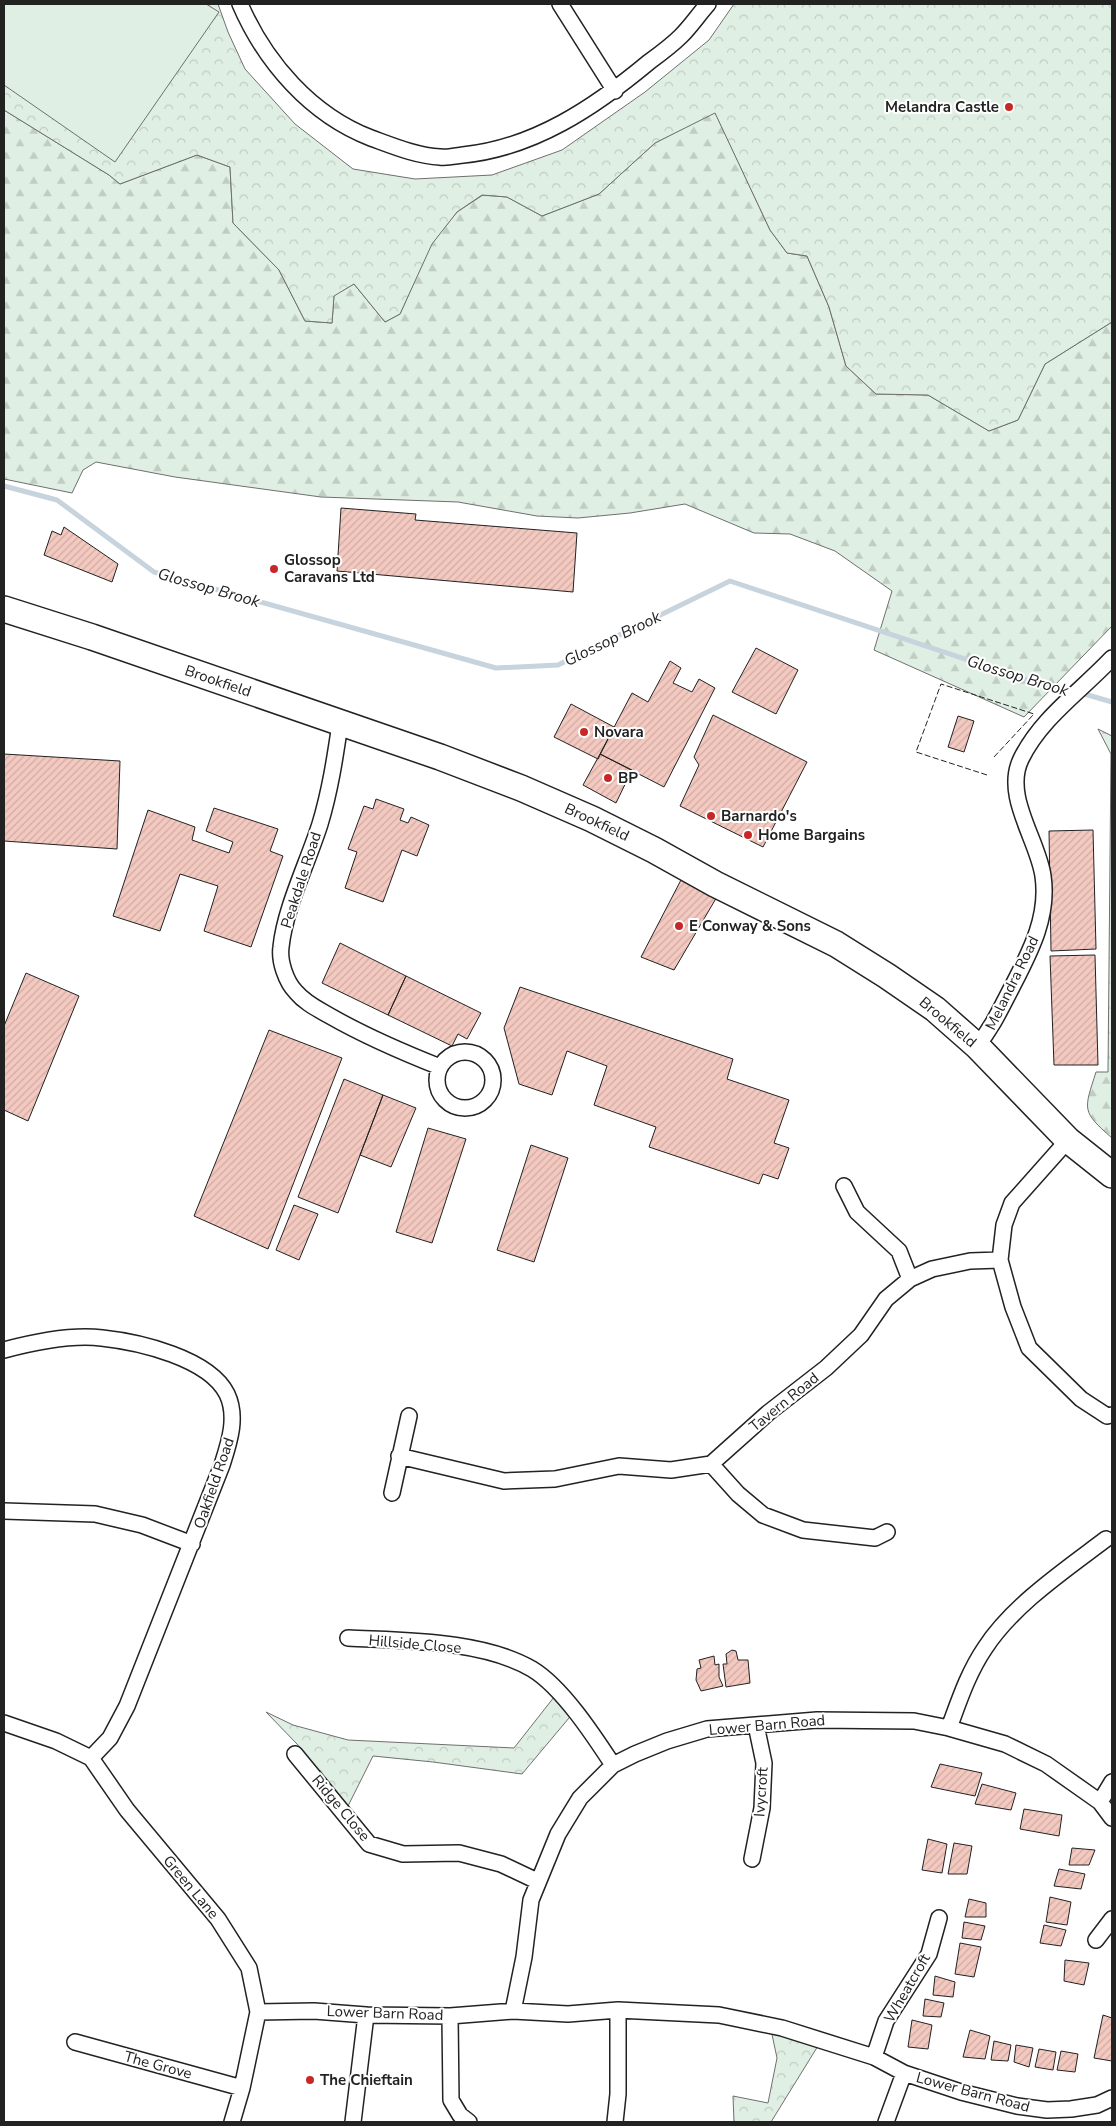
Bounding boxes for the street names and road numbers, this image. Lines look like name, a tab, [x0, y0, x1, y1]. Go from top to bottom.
street label: Brookfield	[182, 660, 254, 702]
street label: Brookfield	[561, 798, 633, 846]
street label: Peakdale Road	[276, 829, 326, 931]
street label: Melandra Road	[981, 933, 1043, 1033]
street label: Brookfield	[915, 992, 981, 1052]
street label: Tavern Road	[745, 1368, 823, 1436]
street label: Oakfield Road	[189, 1435, 239, 1531]
street label: Hillside Close	[368, 1630, 462, 1658]
street label: Lower Barn Road	[708, 1710, 826, 1740]
street label: Ivycroft	[749, 1766, 773, 1818]
street label: Ridge Close	[307, 1771, 375, 1845]
street label: Green Lane	[159, 1851, 223, 1923]
street label: Wheatcroft	[879, 1949, 935, 2026]
street label: Lower Barn Road	[326, 2001, 444, 2025]
street label: The Grove	[122, 2046, 194, 2084]
street label: Lower Barn Road	[914, 2067, 1032, 2117]

